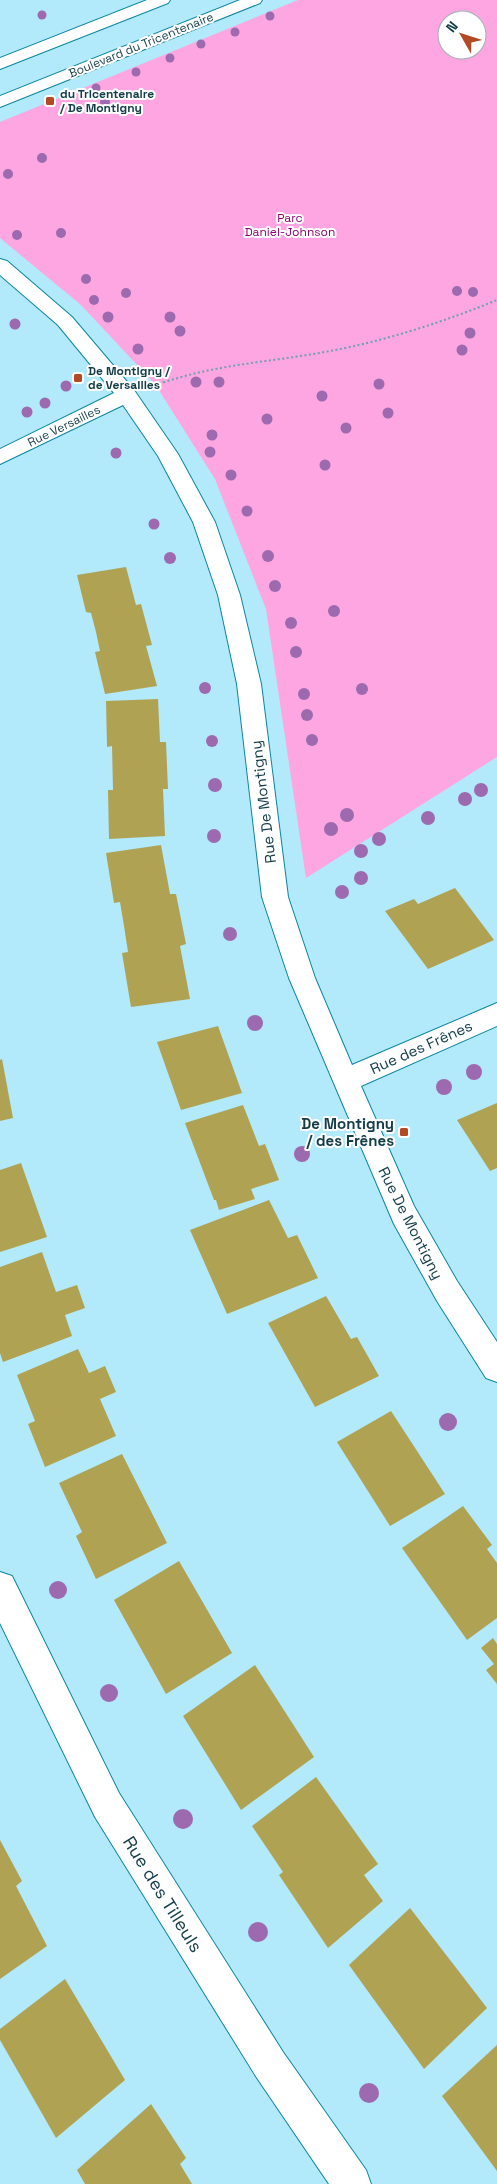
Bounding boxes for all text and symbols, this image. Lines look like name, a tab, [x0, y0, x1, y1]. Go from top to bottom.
street label: Boulevard du Tricentenaire	[66, 9, 216, 81]
north arrow	[437, 10, 487, 60]
text: N	[442, 18, 462, 36]
place label: du Tricentenaire / De Montigny	[59, 86, 154, 116]
marker: du Tricentenaire / De Montigny	[44, 95, 56, 107]
park label: Parc Daniel-Johnson	[245, 210, 335, 240]
place label: De Montigny / de Versailles	[88, 363, 170, 393]
marker: De Montigny / de Versailles	[72, 372, 84, 384]
street label: Rue Versailles	[25, 402, 103, 450]
street label: Rue De Montigny	[246, 739, 280, 865]
street label: Rue des Frênes	[367, 1016, 475, 1078]
place label: De Montigny / des Frênes	[301, 1114, 394, 1150]
marker: De Montigny / des Frênes	[398, 1126, 410, 1138]
street label: Rue De Montigny	[374, 1164, 448, 1282]
street label: Rue des Tilleuls	[118, 1832, 208, 1956]

